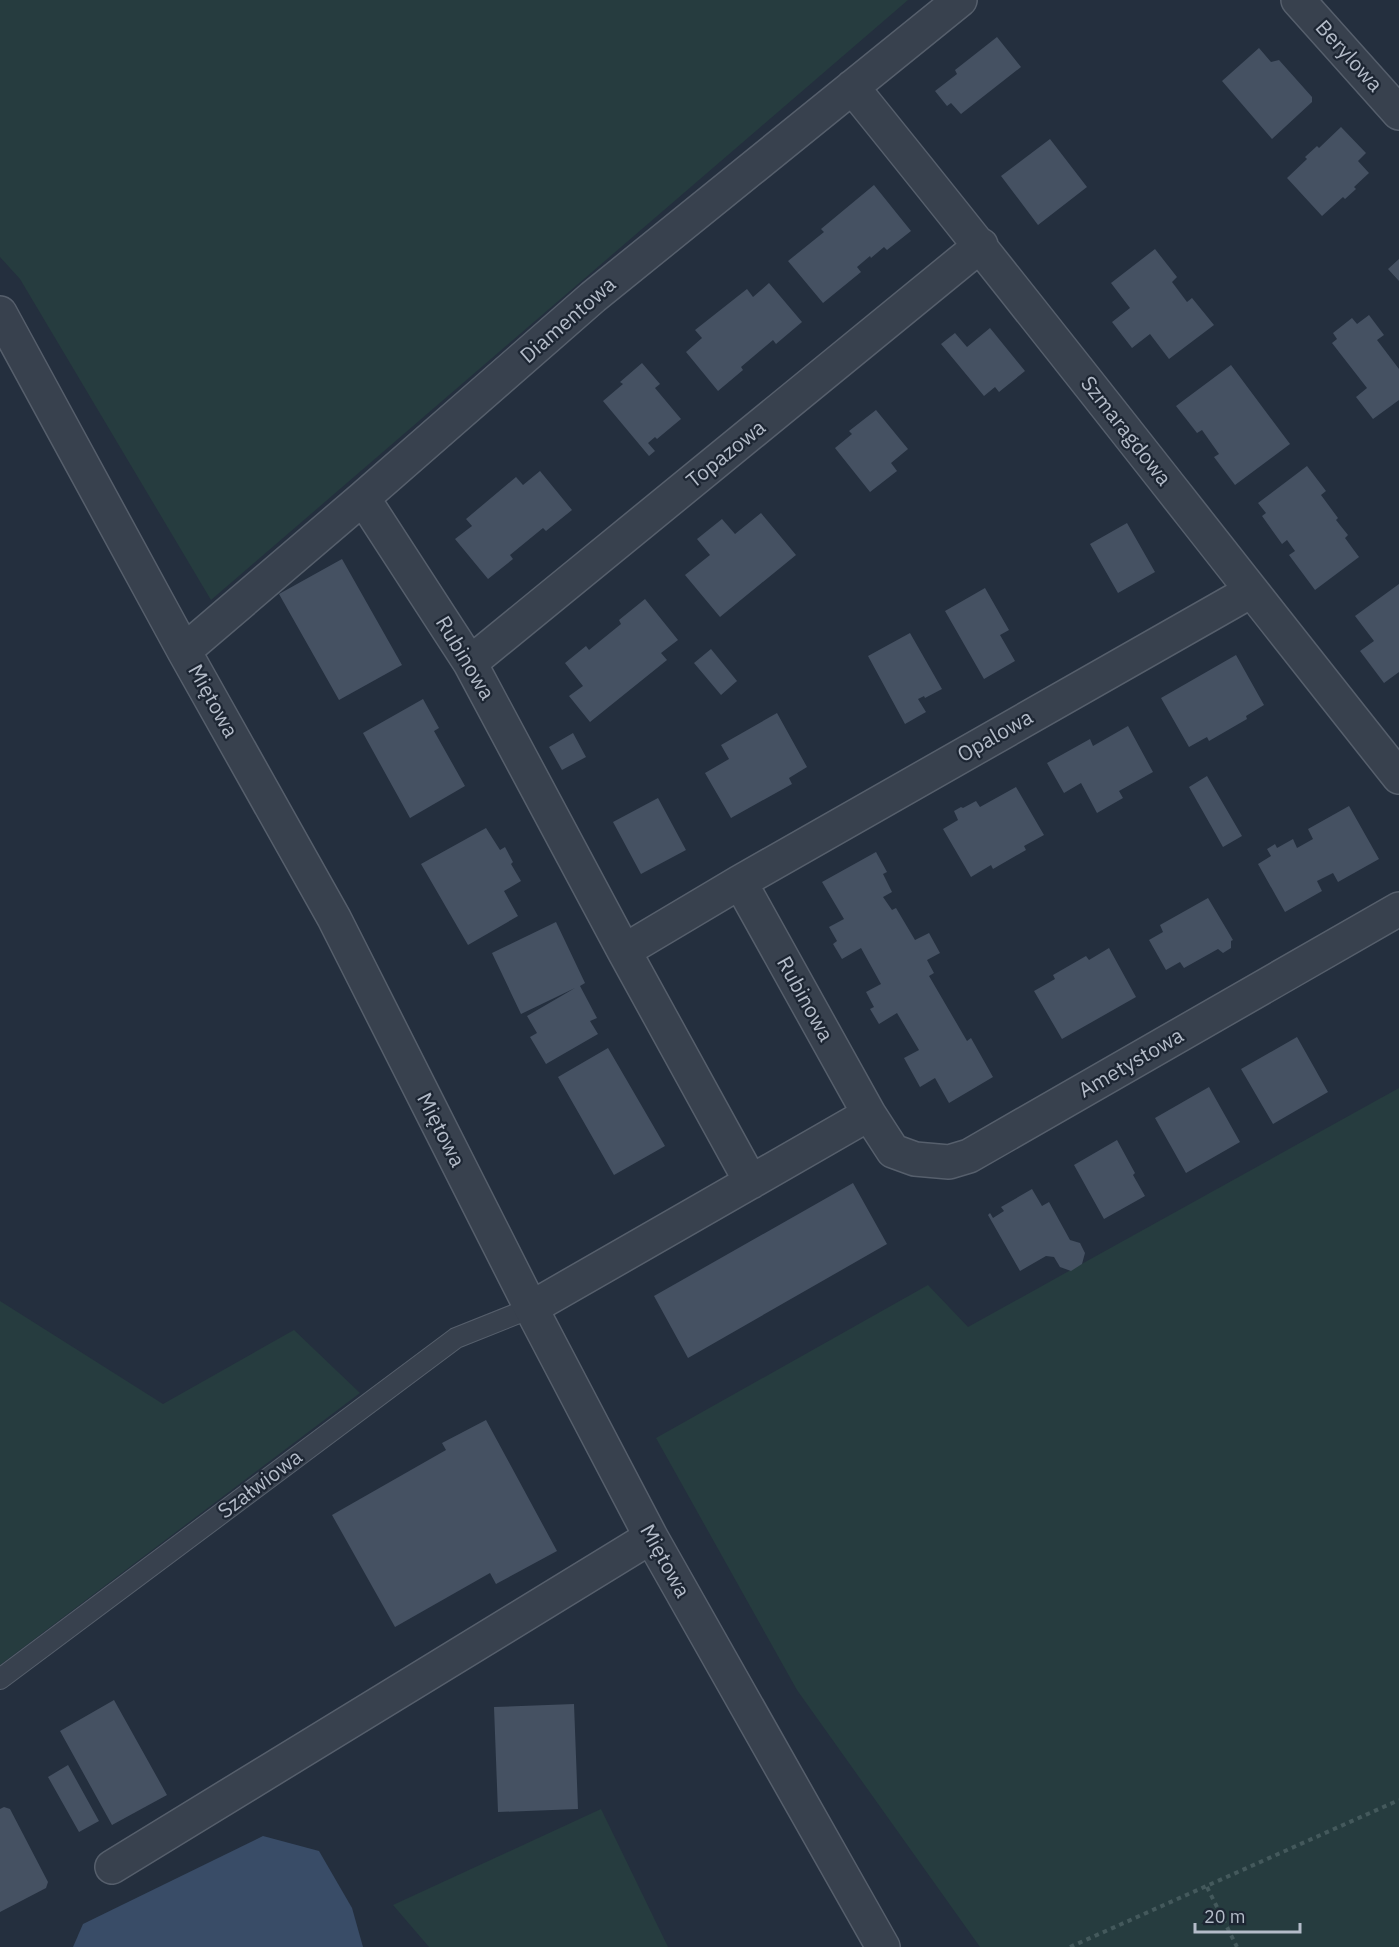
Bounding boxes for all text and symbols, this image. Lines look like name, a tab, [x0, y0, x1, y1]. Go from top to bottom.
street label: Berylowa	[1310, 13, 1390, 97]
street label: Diamentowa	[513, 270, 621, 369]
street label: Szmaragdowa	[1075, 370, 1179, 491]
street label: Topazowa	[680, 413, 771, 494]
street label: Rubinowa	[430, 610, 502, 705]
street label: Miętowa	[182, 659, 245, 742]
street label: Opalowa	[952, 702, 1037, 768]
street label: Rubinowa	[771, 951, 841, 1046]
street label: Ametystowa	[1073, 1021, 1188, 1104]
street label: Miętowa	[411, 1088, 473, 1172]
street label: Szałwiowa	[211, 1442, 307, 1524]
street label: Miętowa	[634, 1519, 697, 1602]
scale bar	[1195, 1896, 1300, 1934]
text: 20 m	[1204, 1905, 1246, 1928]

